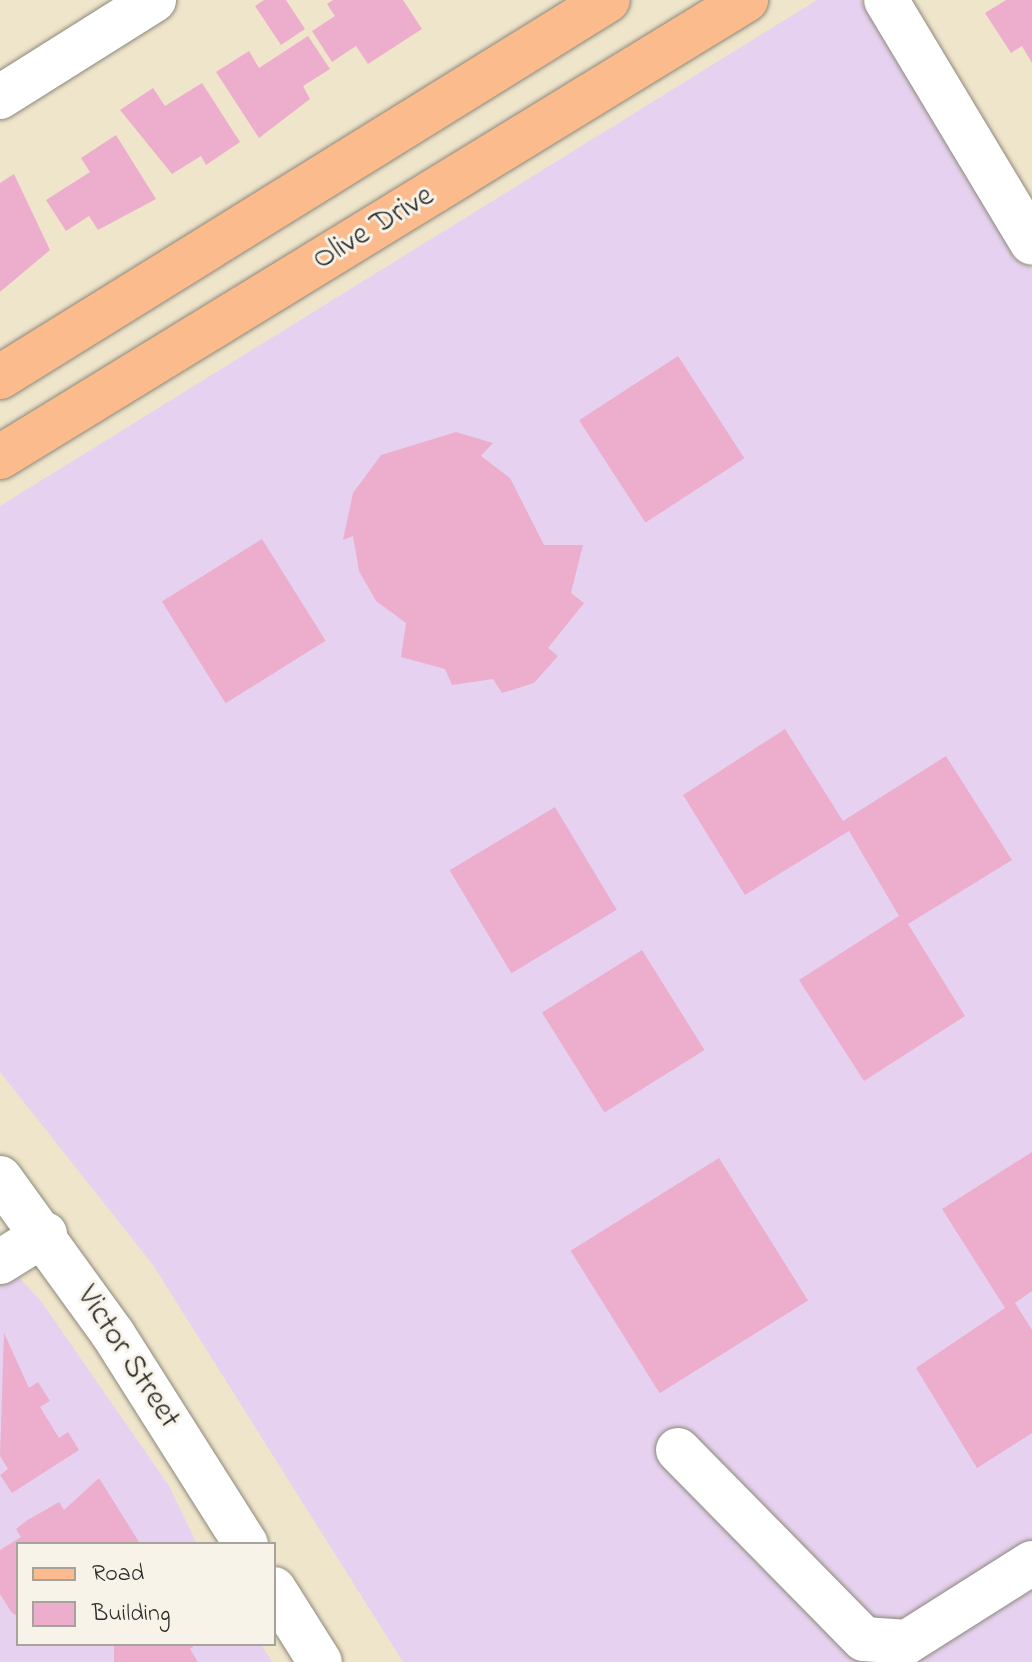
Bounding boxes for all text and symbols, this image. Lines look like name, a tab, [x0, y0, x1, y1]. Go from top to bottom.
street label: Olive Drive	[306, 178, 442, 280]
street label: Victor Street	[67, 1279, 187, 1437]
legend	[16, 1542, 276, 1646]
text: Road	[92, 1557, 144, 1592]
text: Building	[92, 1597, 171, 1632]

